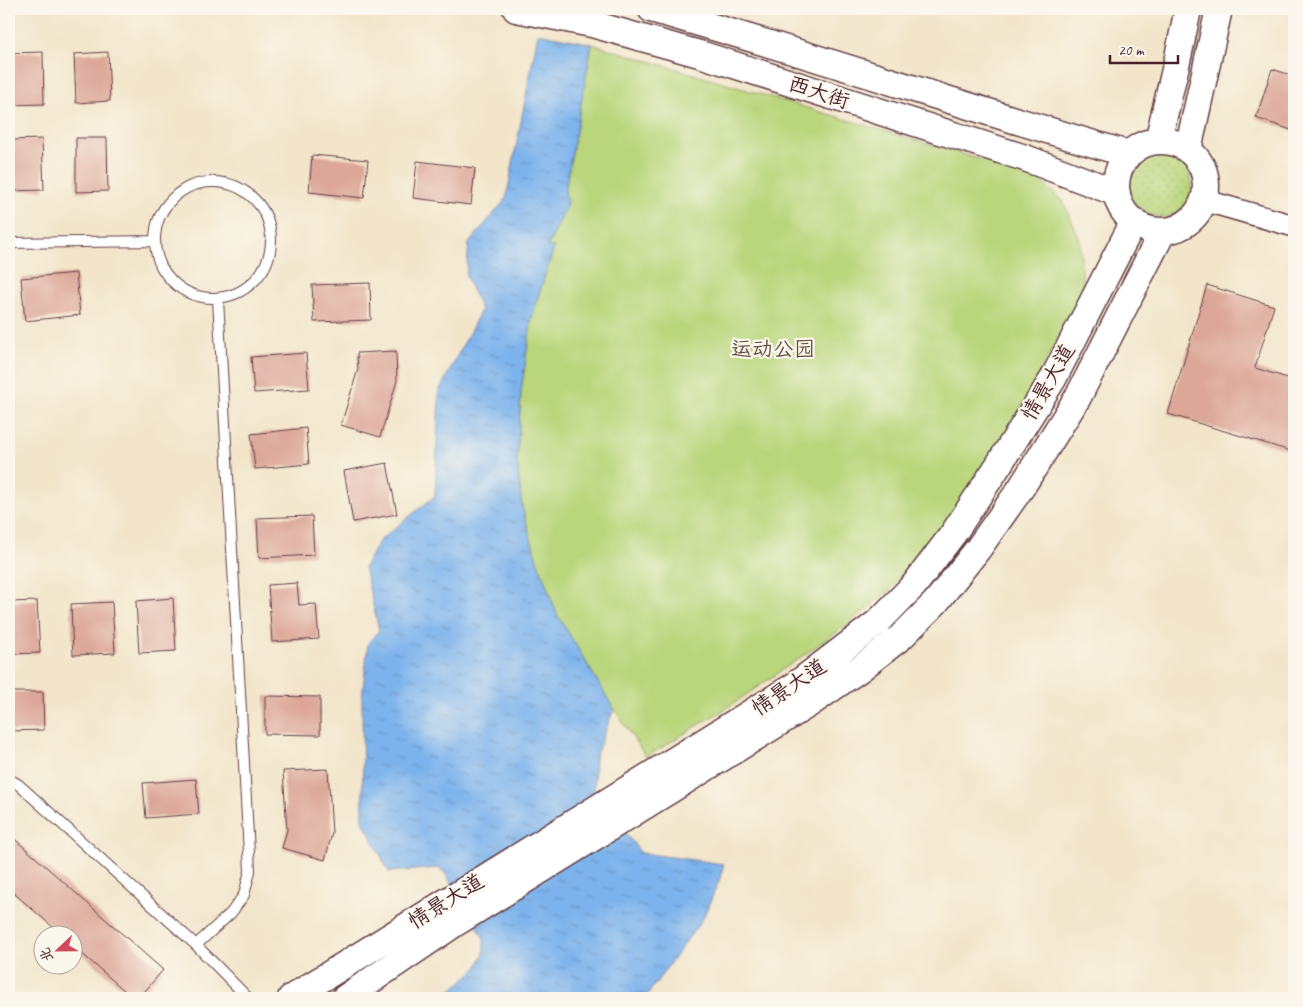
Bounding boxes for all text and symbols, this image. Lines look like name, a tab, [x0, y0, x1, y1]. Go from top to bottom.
scale bar	[1110, 32, 1178, 64]
text: 20 m	[1118, 41, 1145, 60]
street label: 西大街	[785, 70, 853, 114]
park label: 运动公园	[731, 336, 815, 362]
street label: 情景大道	[1016, 339, 1080, 425]
street label: 情景大道	[747, 653, 831, 721]
street label: 情景大道	[403, 868, 489, 934]
north arrow	[32, 924, 82, 974]
text: 北	[36, 945, 57, 964]

